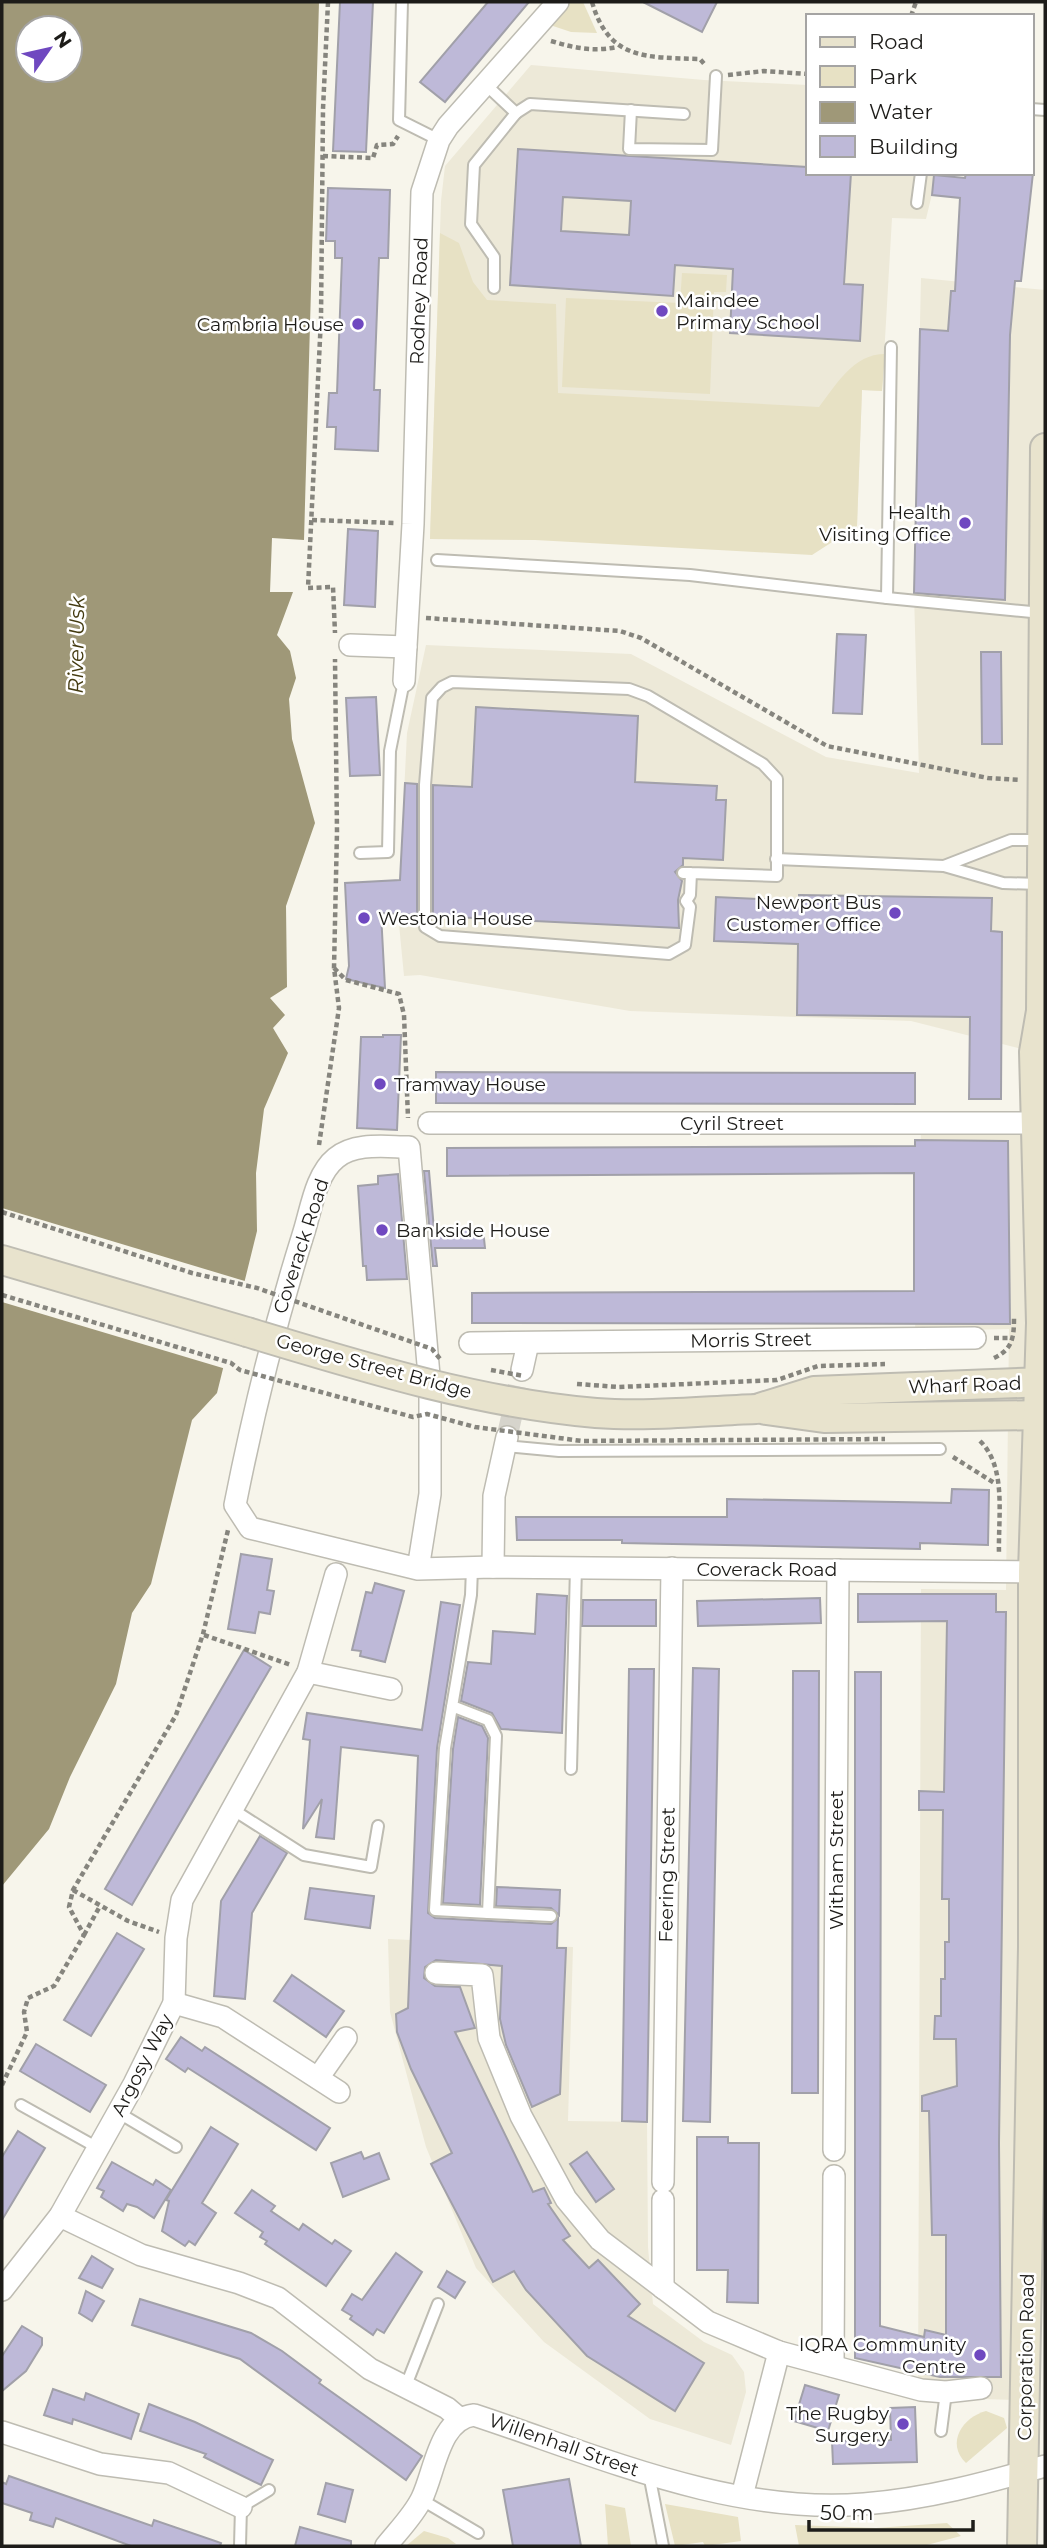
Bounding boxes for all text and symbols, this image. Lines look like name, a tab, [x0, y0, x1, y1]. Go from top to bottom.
north arrow	[14, 14, 84, 84]
legend	[806, 14, 1033, 175]
text: N	[49, 27, 77, 53]
text: Road	[869, 29, 924, 54]
text: Park	[869, 64, 917, 89]
text: Water	[869, 99, 933, 124]
text: Building	[869, 134, 959, 159]
street label: Rodney Road	[405, 237, 433, 365]
place label: Maindee Primary School	[676, 289, 820, 334]
marker: Maindee Primary School	[654, 303, 670, 319]
place label: Cambria House	[197, 313, 344, 336]
marker: Cambria House	[350, 316, 366, 332]
place label: Health Visiting Office	[819, 501, 951, 546]
marker: Health Visiting Office	[957, 515, 973, 531]
water label: River Usk	[63, 595, 89, 694]
place label: Newport Bus Customer Office	[726, 891, 881, 936]
marker: Newport Bus Customer Office	[887, 905, 903, 921]
place label: Westonia House	[378, 907, 533, 930]
marker: Westonia House	[356, 910, 372, 926]
place label: Tramway House	[394, 1073, 546, 1096]
marker: Tramway House	[372, 1076, 388, 1092]
street label: Cyril Street	[680, 1112, 784, 1135]
street label: Coverack Road	[268, 1176, 334, 1316]
place label: Bankside House	[396, 1219, 550, 1242]
marker: Bankside House	[374, 1222, 390, 1238]
street label: Morris Street	[690, 1327, 812, 1353]
street label: George Street Bridge	[274, 1329, 474, 1403]
street label: Wharf Road	[908, 1372, 1022, 1398]
street label: Coverack Road	[697, 1558, 837, 1581]
street label: Witham Street	[825, 1790, 848, 1930]
street label: Feering Street	[654, 1807, 680, 1943]
street label: Argosy Way	[106, 2009, 178, 2120]
street label: Corporation Road	[1013, 2273, 1039, 2441]
place label: IQRA Community Centre	[799, 2333, 967, 2378]
marker: IQRA Community Centre	[972, 2347, 988, 2363]
place label: The Rugby Surgery	[786, 2402, 890, 2447]
street label: Willenhall Street	[486, 2409, 642, 2482]
marker: The Rugby Surgery	[895, 2416, 911, 2432]
scale bar	[809, 2488, 974, 2532]
text: 50 m	[820, 2500, 874, 2525]

